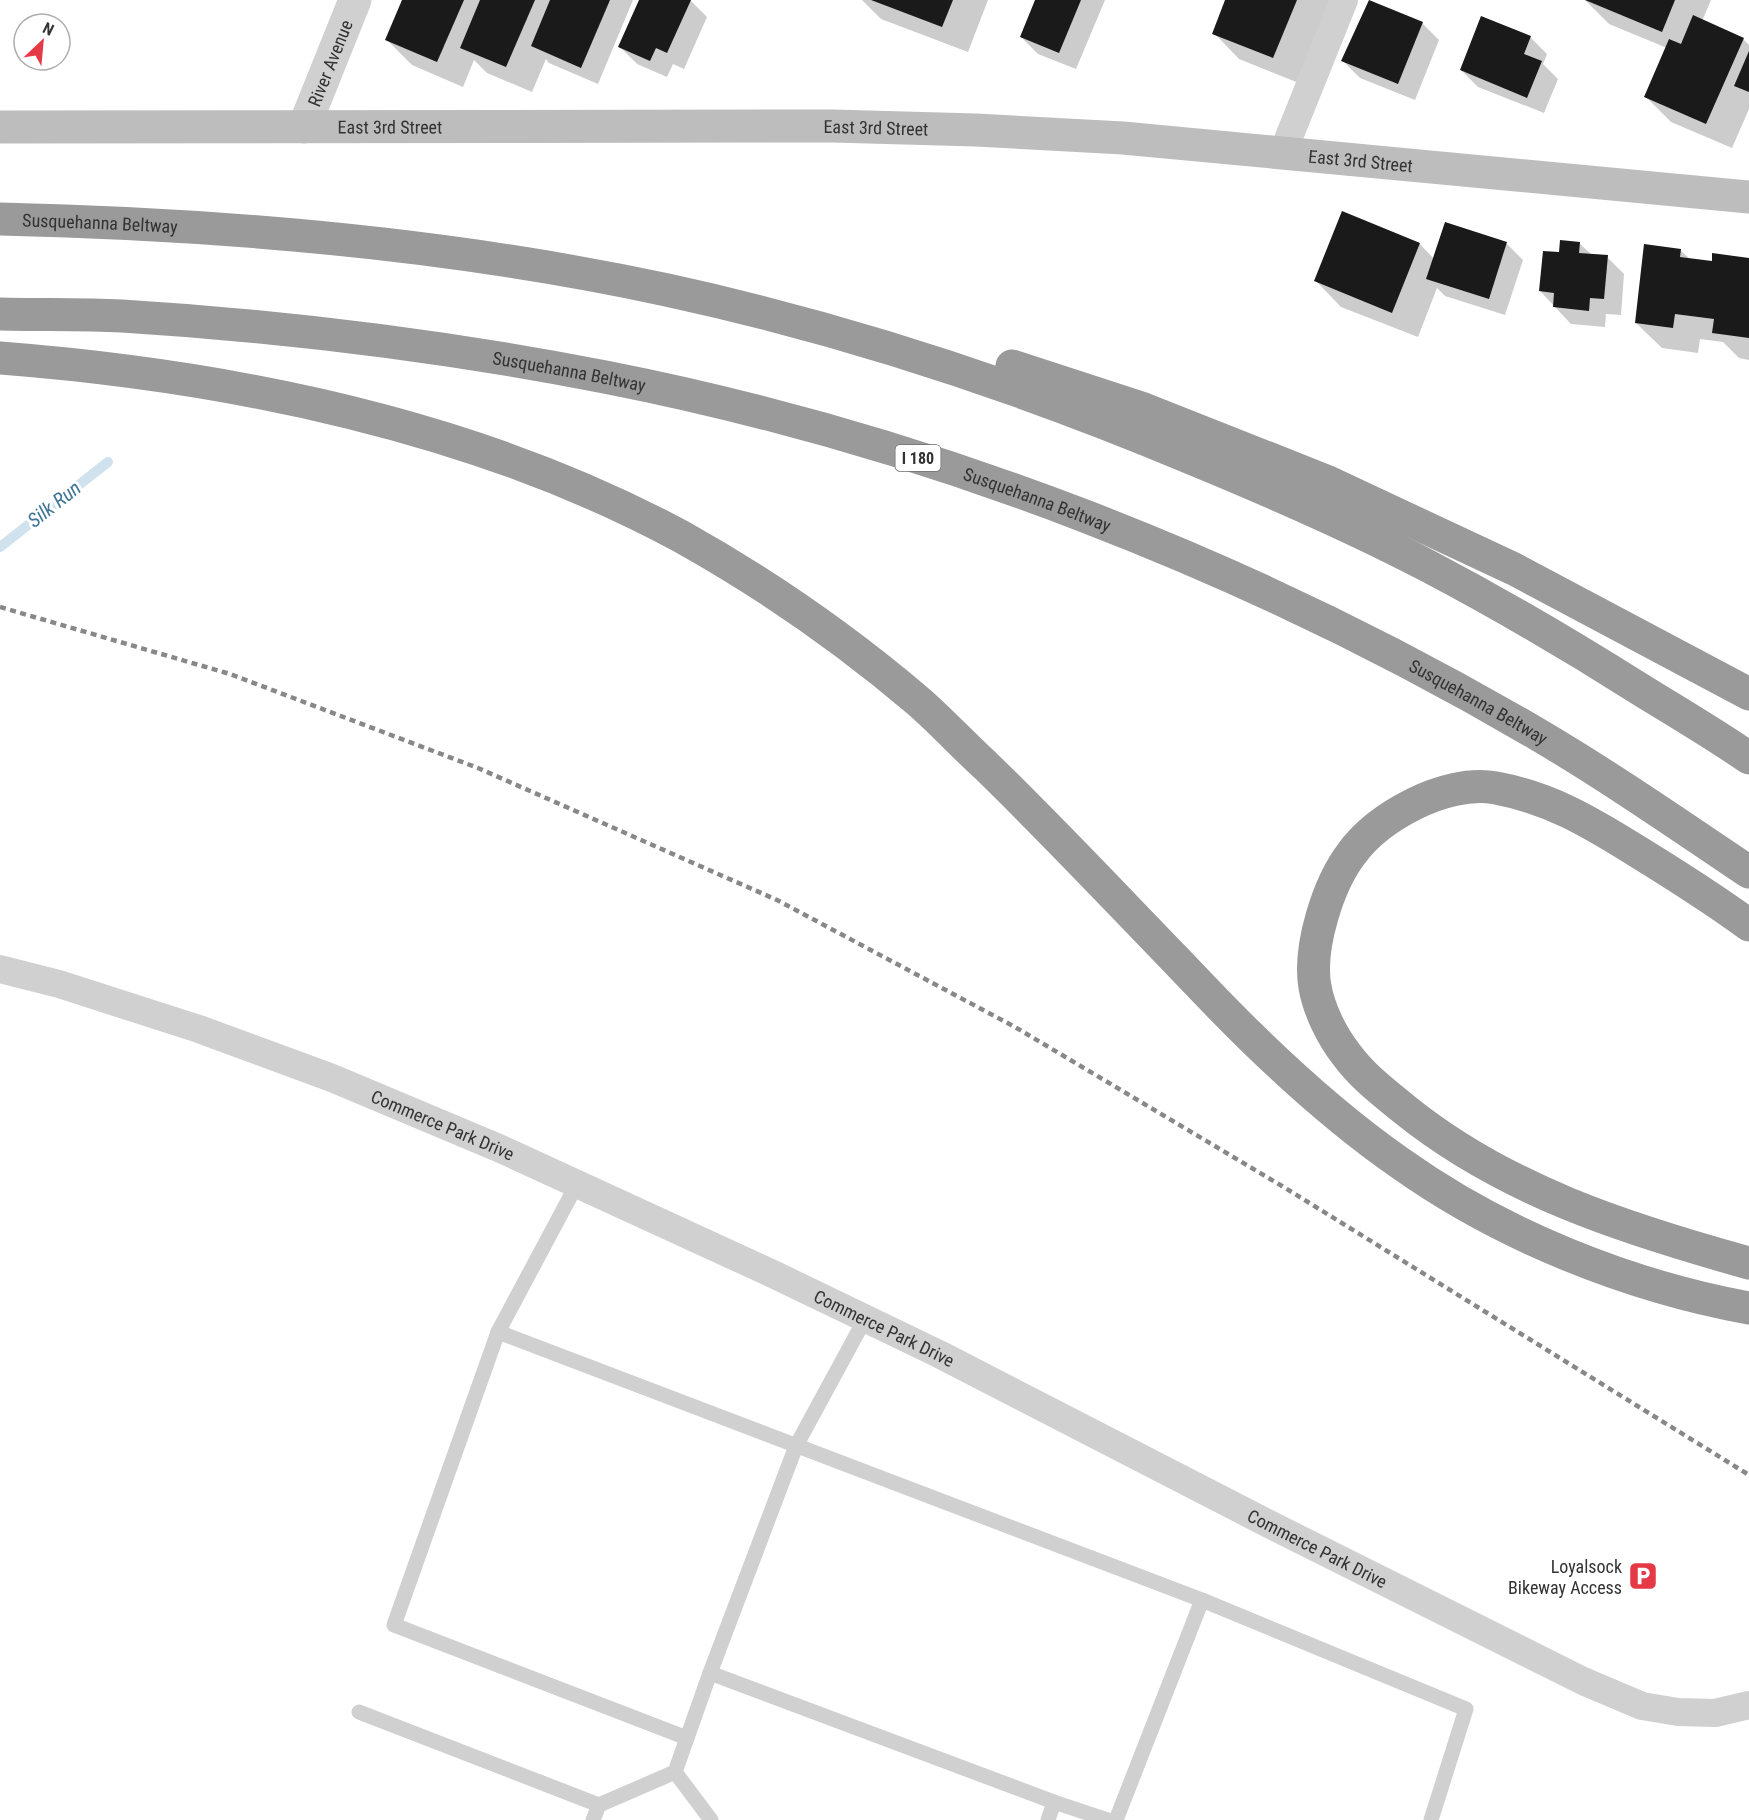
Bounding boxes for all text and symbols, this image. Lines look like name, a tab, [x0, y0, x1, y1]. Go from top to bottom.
north arrow	[12, 12, 72, 72]
street label: River Avenue	[303, 17, 356, 109]
text: N	[40, 18, 57, 40]
street label: East 3rd Street	[824, 115, 929, 139]
street label: East 3rd Street	[338, 116, 442, 137]
street label: East 3rd Street	[1308, 145, 1414, 176]
street label: Susquehanna Beltway	[22, 209, 179, 237]
street label: Susquehanna Beltway	[491, 347, 648, 396]
road number: I 180	[896, 445, 940, 471]
street label: Susquehanna Beltway	[961, 463, 1115, 536]
water label: Silk Run	[22, 476, 86, 532]
street label: Susquehanna Beltway	[1406, 654, 1552, 749]
street label: Commerce Park Drive	[368, 1085, 518, 1164]
street label: Commerce Park Drive	[811, 1285, 958, 1371]
street label: Commerce Park Drive	[1244, 1504, 1391, 1592]
place label: Loyalsock Bikeway Access	[1508, 1556, 1622, 1598]
parking icon: Loyalsock Bikeway Access	[1627, 1560, 1659, 1592]

